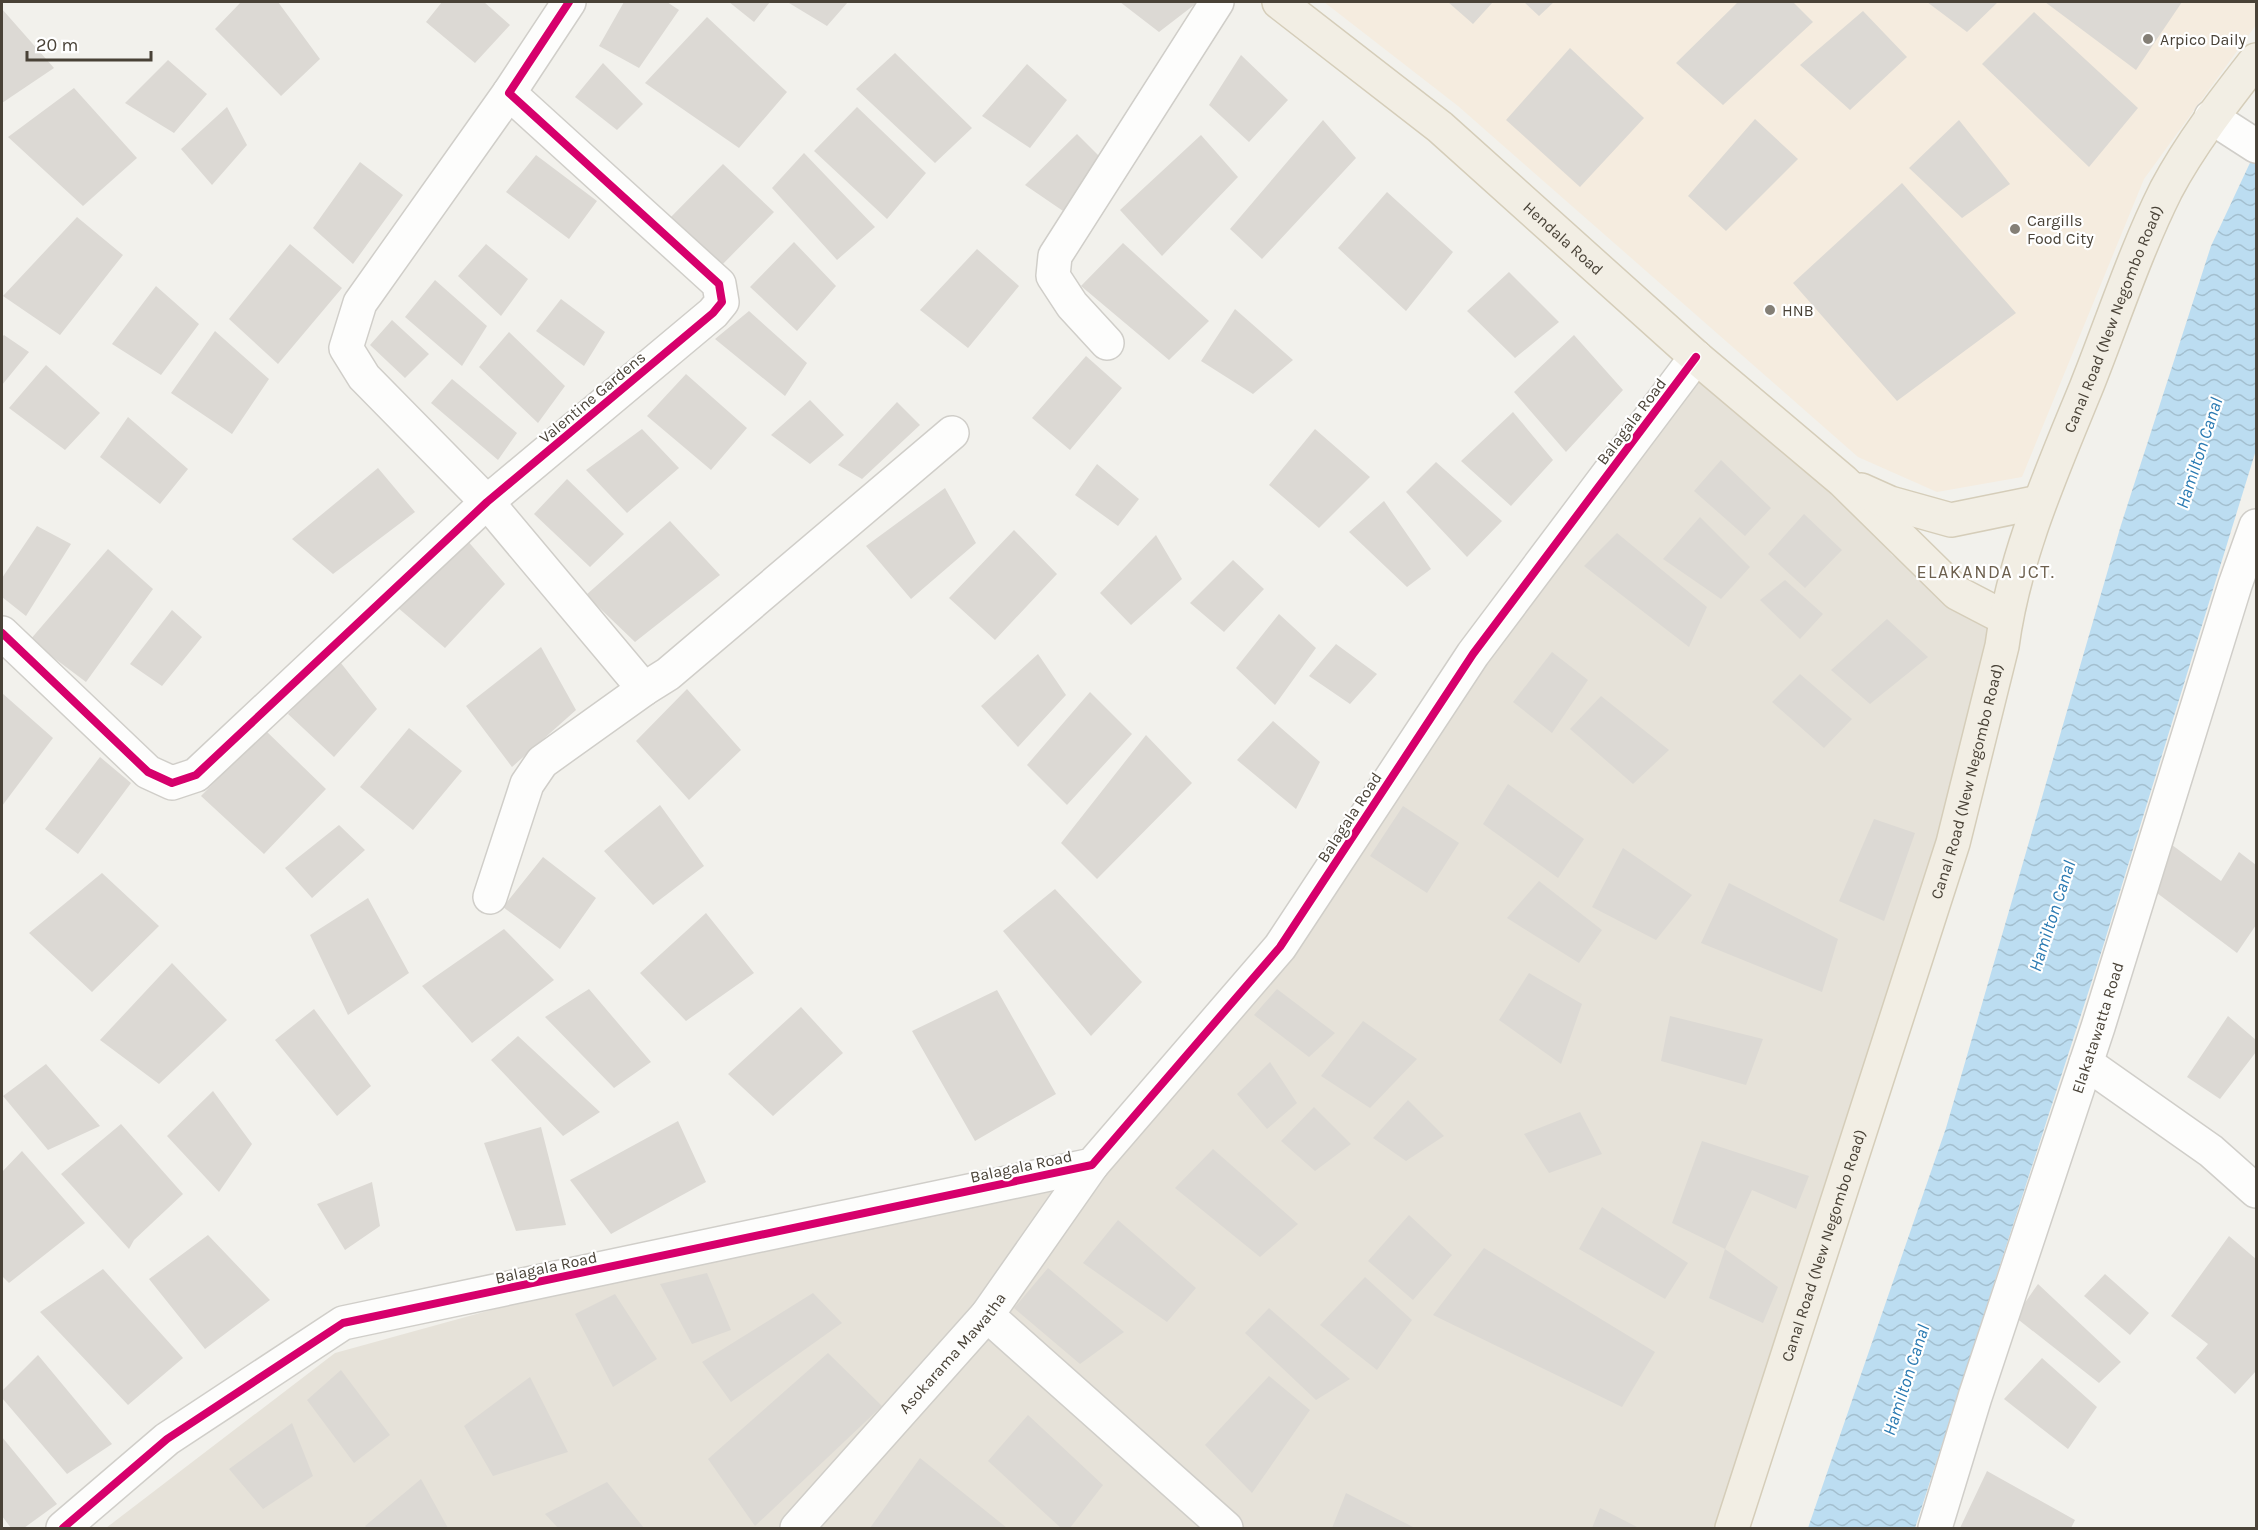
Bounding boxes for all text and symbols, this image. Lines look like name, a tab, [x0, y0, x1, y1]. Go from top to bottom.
scale bar	[27, 24, 152, 62]
place label: Arpico Daily	[2160, 30, 2247, 49]
marker: Arpico Daily	[2141, 32, 2155, 46]
text: 20 m	[36, 34, 78, 56]
street label: Hendala Road	[1519, 198, 1607, 279]
street label: Canal Road (New Negombo Road)	[2060, 202, 2167, 435]
place label: Cargills Food City	[2027, 211, 2094, 248]
marker: Cargills Food City	[2008, 222, 2022, 236]
place label: HNB	[1782, 301, 1814, 320]
marker: HNB	[1763, 303, 1777, 317]
street label: Valentine Gardens	[535, 347, 649, 447]
street label: Balagala Road	[1593, 374, 1670, 468]
water label: Hamilton Canal	[2171, 394, 2227, 511]
district label: ELAKANDA JCT.	[1917, 561, 2055, 583]
street label: Canal Road (New Negombo Road)	[1927, 662, 2007, 901]
street label: Balagala Road	[1313, 769, 1386, 866]
water label: Hamilton Canal	[2024, 857, 2080, 974]
street label: Elakatawatta Road	[2068, 960, 2128, 1096]
street label: Canal Road (New Negombo Road)	[1777, 1127, 1870, 1364]
street label: Balagala Road	[968, 1146, 1074, 1187]
street label: Balagala Road	[493, 1247, 599, 1288]
street label: Asokarama Mawatha	[895, 1289, 1010, 1417]
water label: Hamilton Canal	[1878, 1321, 1934, 1438]

